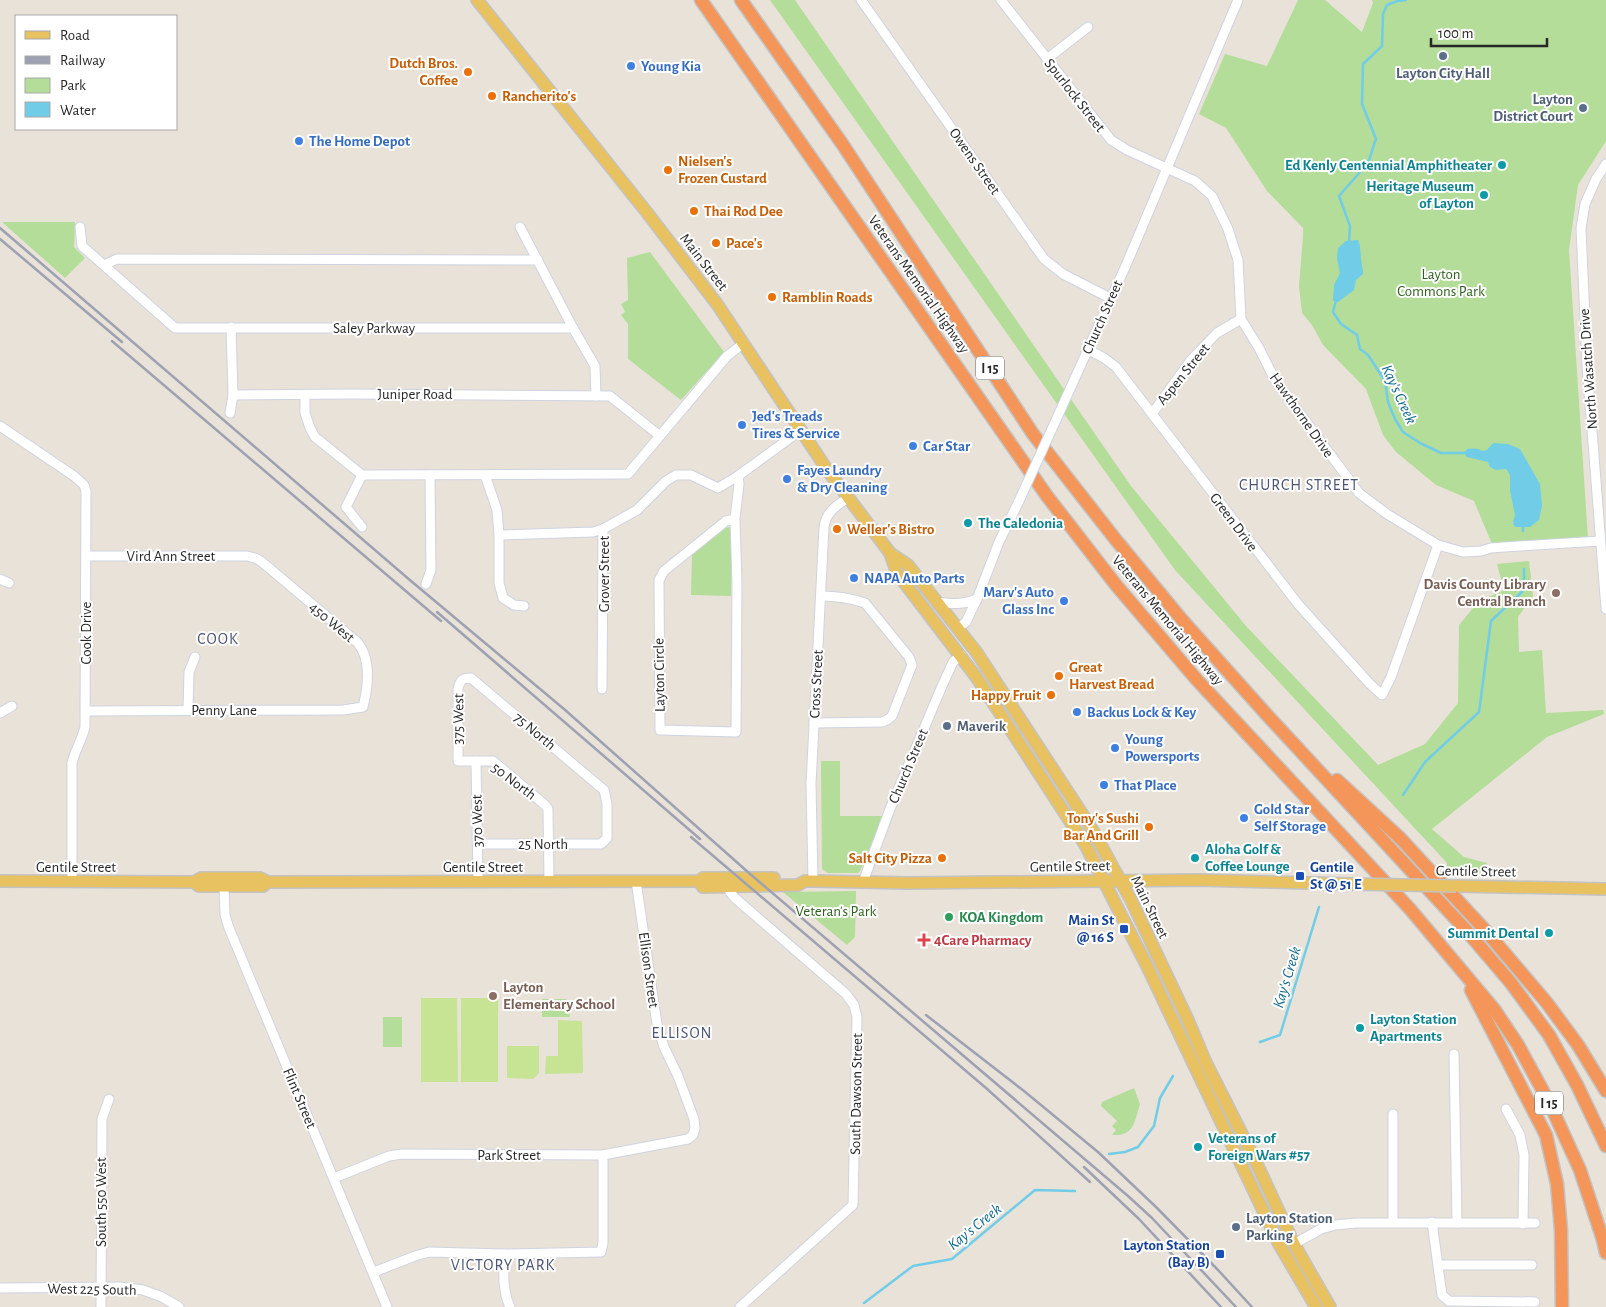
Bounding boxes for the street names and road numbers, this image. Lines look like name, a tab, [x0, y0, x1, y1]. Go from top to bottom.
street label: Spurlock Street	[1041, 56, 1108, 135]
street label: Owens Street	[946, 125, 1003, 197]
street label: Veterans Memorial Highway	[865, 213, 972, 356]
street label: Main Street	[677, 231, 731, 294]
street label: Church Street	[1079, 278, 1126, 356]
street label: North Wasatch Drive	[1577, 308, 1600, 430]
street label: Saley Parkway	[333, 321, 416, 336]
street label: Aspen Street	[1154, 341, 1213, 408]
road number: I 15	[976, 356, 1004, 379]
street label: Hawthorne Drive	[1267, 370, 1336, 461]
street label: Juniper Road	[377, 387, 453, 402]
street label: Green Drive	[1207, 490, 1260, 554]
street label: Grover Street	[597, 536, 612, 612]
street label: Vird Ann Street	[127, 549, 216, 564]
street label: Veterans Memorial Highway	[1109, 553, 1227, 689]
street label: 450 West	[306, 599, 357, 646]
street label: Cook Drive	[79, 602, 94, 664]
street label: Layton Circle	[651, 638, 668, 712]
street label: Cross Street	[807, 649, 826, 719]
street label: 375 West	[451, 693, 466, 745]
street label: Penny Lane	[191, 703, 257, 718]
street label: 75 North	[511, 710, 558, 753]
street label: Church Street	[886, 727, 931, 806]
street label: 50 North	[489, 760, 539, 803]
street label: 370 West	[470, 794, 485, 848]
street label: 25 North	[518, 837, 568, 852]
street label: Gentile Street	[1030, 858, 1110, 875]
street label: Gentile Street	[36, 860, 116, 875]
street label: Gentile Street	[443, 860, 523, 875]
street label: Gentile Street	[1436, 863, 1516, 880]
street label: Main Street	[1128, 873, 1171, 941]
street label: Ellison Street	[636, 931, 661, 1009]
street label: South Dawson Street	[848, 1033, 865, 1155]
street label: Flint Street	[280, 1066, 319, 1131]
road number: I 15	[1535, 1092, 1563, 1114]
street label: Park Street	[477, 1148, 541, 1163]
street label: South 550 West	[94, 1157, 109, 1247]
street label: West 225 South	[47, 1281, 137, 1298]

